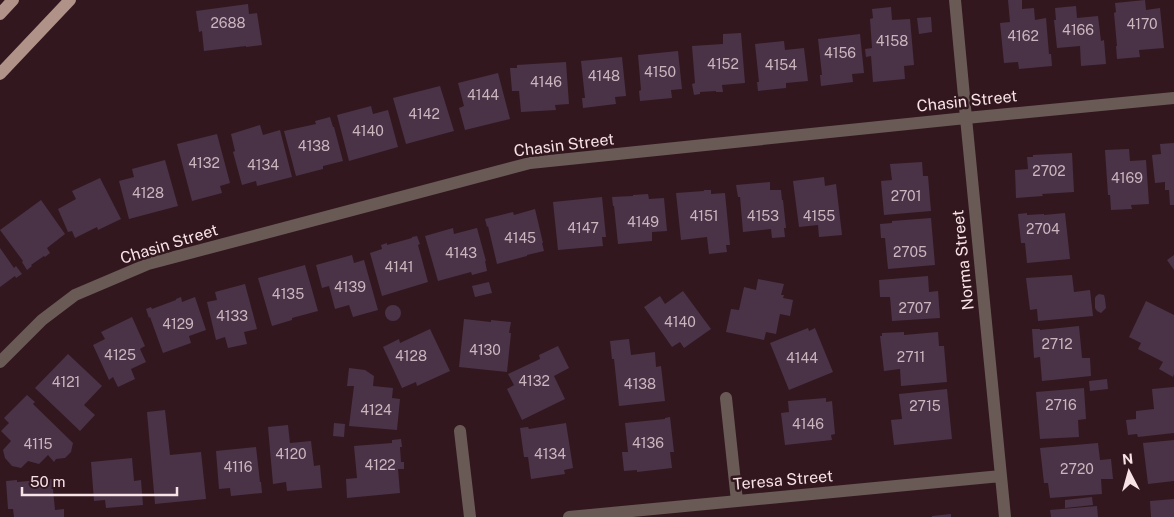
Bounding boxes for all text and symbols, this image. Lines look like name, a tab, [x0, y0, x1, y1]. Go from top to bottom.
house number: 2688	[210, 15, 246, 31]
house number: 4170	[1126, 16, 1158, 32]
house number: 4166	[1062, 22, 1094, 38]
house number: 4162	[1007, 28, 1039, 44]
house number: 4158	[876, 33, 908, 49]
house number: 4156	[824, 45, 856, 61]
house number: 4152	[707, 56, 739, 72]
house number: 4154	[765, 57, 797, 73]
house number: 4150	[644, 64, 676, 80]
house number: 4148	[588, 68, 620, 84]
house number: 4146	[530, 74, 562, 90]
street label: Chasin Street	[916, 86, 1018, 116]
house number: 4144	[467, 87, 499, 103]
house number: 4142	[408, 106, 440, 122]
house number: 4140	[352, 123, 384, 139]
street label: Chasin Street	[513, 129, 615, 161]
house number: 4138	[298, 138, 330, 154]
house number: 4132	[188, 155, 220, 171]
house number: 4134	[247, 157, 279, 173]
house number: 2702	[1032, 163, 1066, 179]
house number: 4169	[1111, 170, 1143, 186]
house number: 4128	[132, 185, 164, 201]
house number: 2701	[891, 188, 921, 204]
house number: 4151	[689, 208, 719, 224]
house number: 4153	[747, 208, 779, 224]
house number: 4155	[803, 208, 835, 224]
street label: Norma Street	[948, 209, 978, 311]
house number: 4149	[627, 214, 659, 230]
street label: Chasin Street	[118, 220, 220, 268]
house number: 4147	[567, 220, 599, 236]
house number: 2704	[1026, 221, 1060, 237]
house number: 4145	[504, 230, 536, 246]
house number: 2705	[893, 244, 927, 260]
house number: 4143	[445, 245, 477, 261]
house number: 4141	[385, 259, 414, 275]
house number: 4139	[334, 279, 366, 295]
house number: 4135	[272, 286, 304, 302]
house number: 2707	[898, 300, 932, 316]
house number: 4133	[216, 308, 248, 324]
house number: 4140	[664, 314, 696, 330]
house number: 4129	[162, 316, 194, 332]
house number: 2712	[1041, 336, 1073, 352]
house number: 4130	[469, 342, 501, 358]
house number: 4125	[104, 347, 136, 363]
house number: 4128	[395, 348, 427, 364]
house number: 2711	[897, 349, 925, 365]
house number: 4144	[786, 350, 818, 366]
house number: 4132	[518, 373, 550, 389]
house number: 4121	[52, 374, 80, 390]
house number: 4138	[624, 376, 656, 392]
house number: 2716	[1045, 397, 1077, 413]
house number: 2715	[909, 398, 941, 414]
house number: 4124	[360, 402, 392, 418]
house number: 4146	[792, 416, 824, 432]
house number: 4136	[632, 435, 664, 451]
house number: 4115	[23, 436, 53, 452]
house number: 4120	[275, 446, 307, 462]
house number: 4134	[534, 446, 566, 462]
north arrow	[1104, 447, 1154, 497]
text: N	[1121, 451, 1134, 468]
house number: 4122	[364, 457, 396, 473]
house number: 4116	[224, 459, 253, 475]
house number: 2720	[1060, 461, 1094, 477]
scale bar	[22, 464, 178, 496]
street label: Teresa Street	[732, 466, 834, 494]
text: 50 m	[30, 473, 65, 490]

